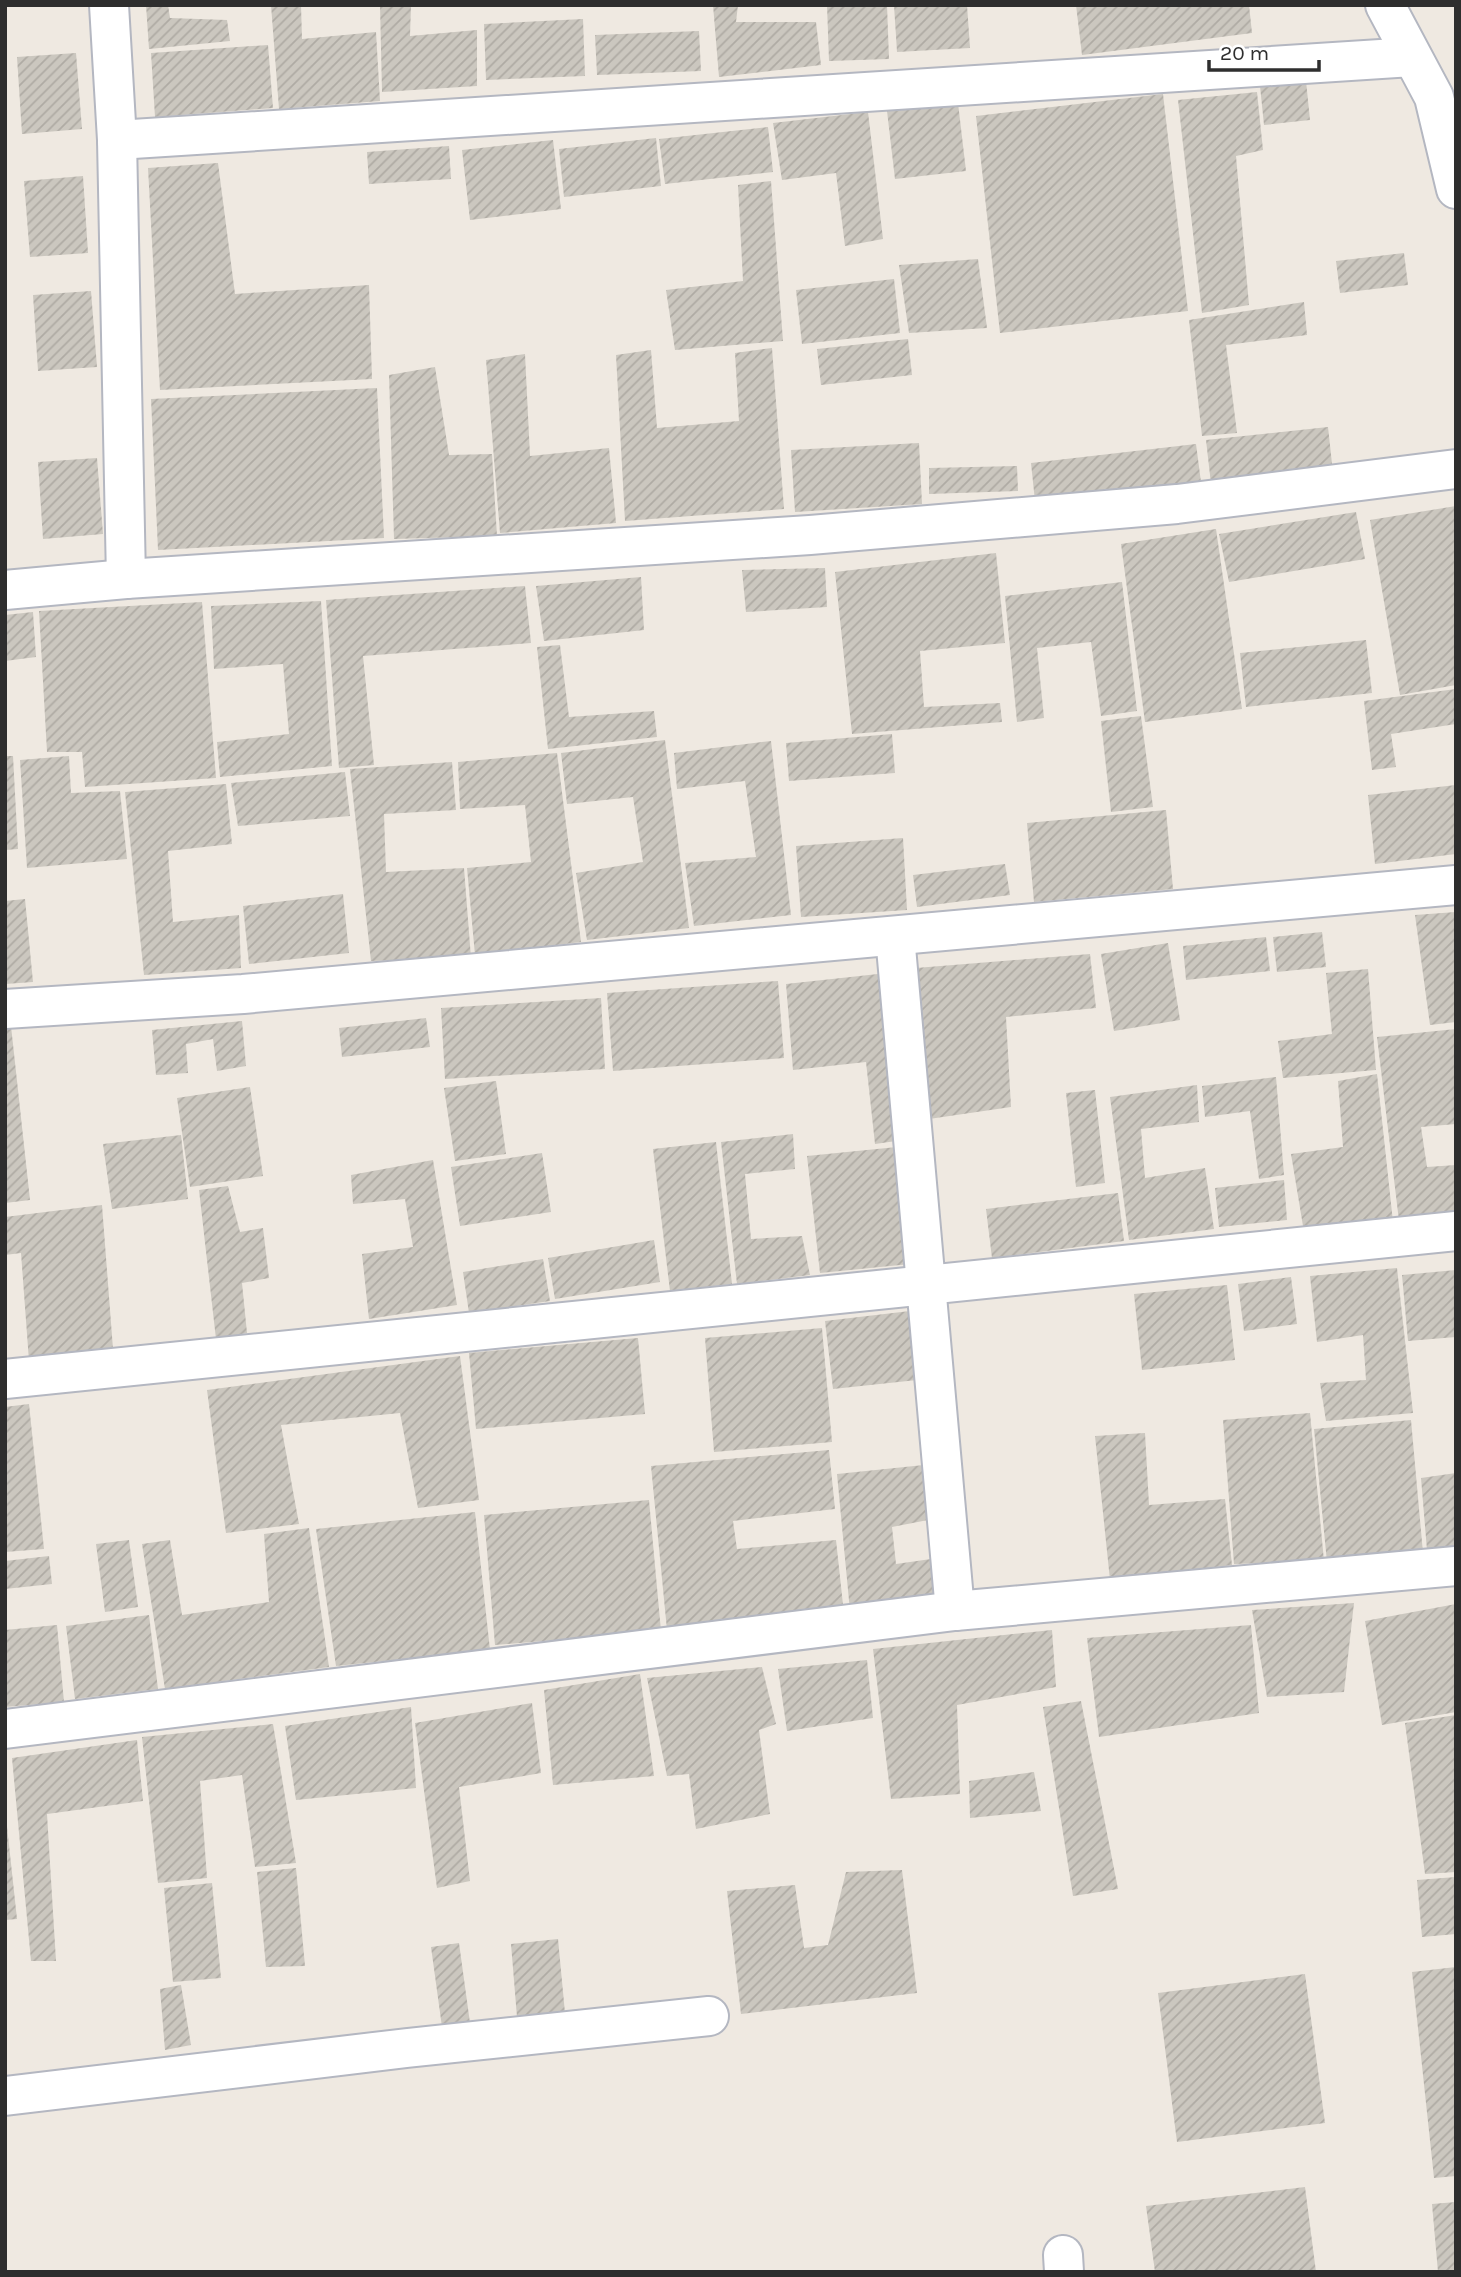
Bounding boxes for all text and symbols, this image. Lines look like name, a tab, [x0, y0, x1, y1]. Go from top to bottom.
scale bar	[1209, 28, 1319, 72]
text: 20 m	[1220, 41, 1269, 65]

